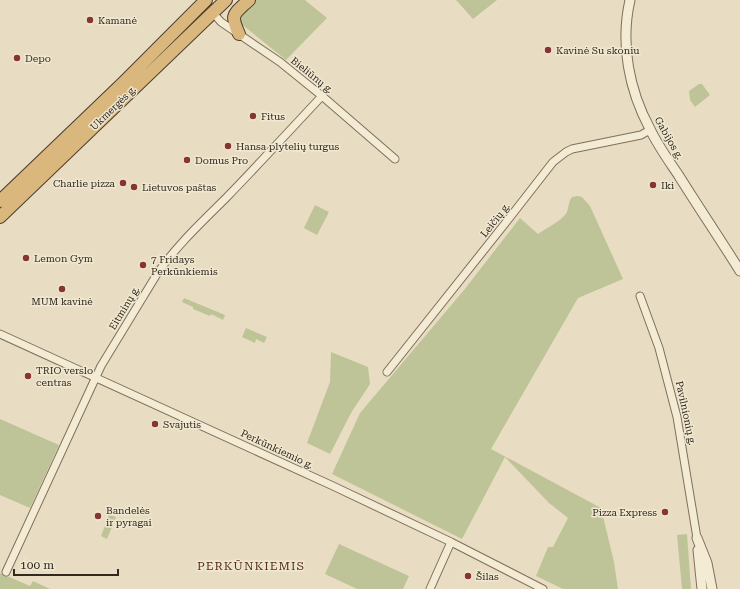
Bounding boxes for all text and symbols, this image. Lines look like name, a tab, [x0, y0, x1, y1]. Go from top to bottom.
marker: Kamanė	[85, 15, 95, 25]
place label: Kamanė	[98, 15, 138, 26]
marker: Kavinė Su skoniu	[543, 45, 553, 55]
place label: Kavinė Su skoniu	[556, 45, 640, 56]
marker: Depo	[12, 53, 22, 63]
place label: Depo	[25, 53, 51, 64]
street label: Bieliūnų g.	[289, 55, 335, 95]
street label: Ukmergės g.	[88, 84, 138, 132]
marker: Fitus	[248, 111, 258, 121]
place label: Fitus	[261, 111, 285, 122]
street label: Gabijos g.	[652, 115, 686, 161]
marker: Hansa plytelių turgus	[223, 141, 233, 151]
place label: Hansa plytelių turgus	[236, 141, 340, 152]
marker: Domus Pro	[182, 155, 192, 165]
place label: Domus Pro	[195, 155, 248, 166]
place label: Charlie pizza	[53, 178, 116, 189]
marker: Charlie pizza	[118, 178, 128, 188]
marker: Iki	[648, 180, 658, 190]
place label: Iki	[661, 180, 674, 191]
marker: Lietuvos paštas	[129, 182, 139, 192]
place label: Lietuvos paštas	[142, 182, 217, 193]
street label: Leičių g.	[478, 201, 512, 239]
marker: Lemon Gym	[21, 253, 31, 263]
place label: Lemon Gym	[34, 253, 93, 264]
place label: 7 Fridays Perkūnkiemis	[151, 254, 218, 277]
marker: 7 Fridays Perkūnkiemis	[138, 260, 148, 270]
marker: MUM kavinė	[57, 284, 67, 294]
street label: Eitminų g.	[107, 284, 141, 332]
place label: MUM kavinė	[31, 296, 93, 307]
place label: TRIO verslo centras	[36, 365, 93, 388]
marker: TRIO verslo centras	[23, 371, 33, 381]
street label: Pavilnionių g.	[674, 380, 698, 446]
marker: Svajutis	[150, 419, 160, 429]
place label: Svajutis	[163, 419, 201, 430]
street label: Perkūnkiemio g.	[239, 427, 315, 471]
place label: Bandelės ir pyragai	[106, 505, 152, 528]
place label: Pizza Express	[592, 507, 657, 518]
marker: Pizza Express	[660, 507, 670, 517]
marker: Bandelės ir pyragai	[93, 511, 103, 521]
scale bar	[14, 551, 118, 577]
text: 100 m	[20, 558, 54, 572]
district label: PERKŪNKIEMIS	[197, 559, 305, 573]
marker: Šilas	[463, 571, 473, 581]
place label: Šilas	[476, 571, 499, 582]

